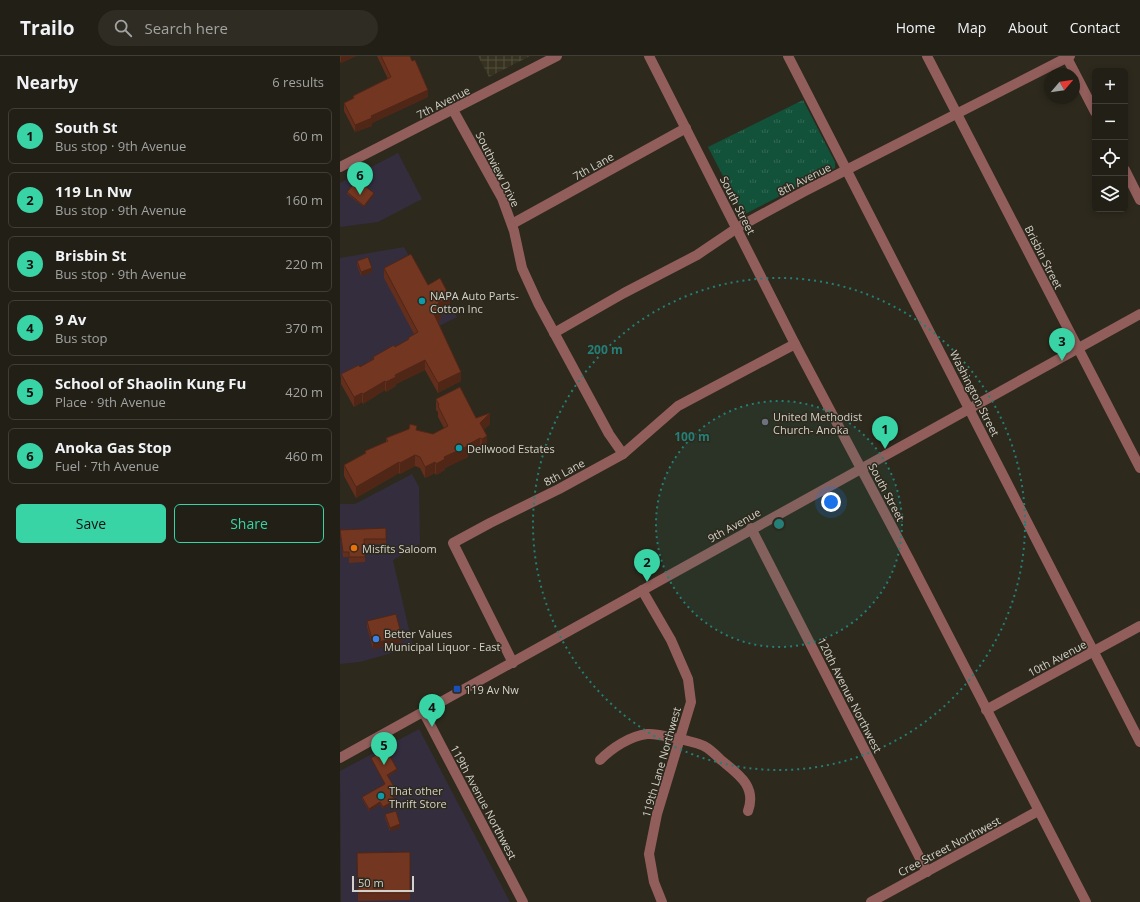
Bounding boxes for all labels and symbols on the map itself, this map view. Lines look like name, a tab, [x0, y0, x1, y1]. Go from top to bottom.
north arrow	[1044, 68, 1080, 104]
street label: 7th Avenue	[414, 82, 472, 122]
street label: Southview Drive	[473, 129, 523, 209]
street label: 7th Lane	[570, 149, 616, 183]
street label: 8th Avenue	[775, 159, 833, 199]
pin: 6	[347, 162, 373, 195]
street label: South Street	[717, 173, 759, 237]
street label: Brisbin Street	[1022, 223, 1066, 291]
place label: NAPA Auto Parts- Cotton Inc	[430, 288, 519, 316]
marker: NAPA Auto Parts- Cotton Inc	[417, 296, 427, 306]
pin: 3	[1049, 328, 1075, 361]
text: 200 m	[587, 341, 623, 358]
street label: Washington Street	[947, 347, 1003, 439]
place label: United Methodist Church- Anoka	[773, 409, 862, 437]
pin: 1	[872, 416, 898, 449]
marker: United Methodist Church- Anoka	[760, 417, 770, 427]
text: 100 m	[674, 428, 710, 445]
place label: Dellwood Estates	[467, 441, 555, 456]
marker: Dellwood Estates	[454, 443, 464, 453]
street label: 8th Lane	[541, 455, 587, 489]
street label: South Street	[865, 460, 909, 524]
your location	[821, 492, 841, 512]
street label: 9th Avenue	[705, 504, 763, 546]
centre of rings	[772, 517, 786, 531]
place label: Misfits Saloom	[362, 541, 437, 556]
marker: Misfits Saloom	[349, 543, 359, 553]
pin: 2	[634, 549, 660, 582]
place label: Better Values Municipal Liquor - East	[384, 626, 501, 654]
marker: Better Values Municipal Liquor - East	[371, 634, 381, 644]
street label: 120th Avenue Northwest	[814, 635, 886, 755]
street label: 10th Avenue	[1025, 636, 1089, 680]
place label: 119 Av Nw	[465, 682, 519, 697]
marker: 119 Av Nw	[452, 684, 462, 694]
pin: 4	[419, 694, 445, 727]
street label: 119th Lane Northwest	[638, 705, 684, 819]
pin: 5	[371, 732, 397, 765]
street label: 119th Avenue Northwest	[447, 742, 521, 862]
place label: That other Thrift Store	[389, 783, 447, 811]
marker: That other Thrift Store	[376, 791, 386, 801]
street label: Cree Street Northwest	[895, 813, 1003, 879]
scale bar	[352, 874, 414, 893]

